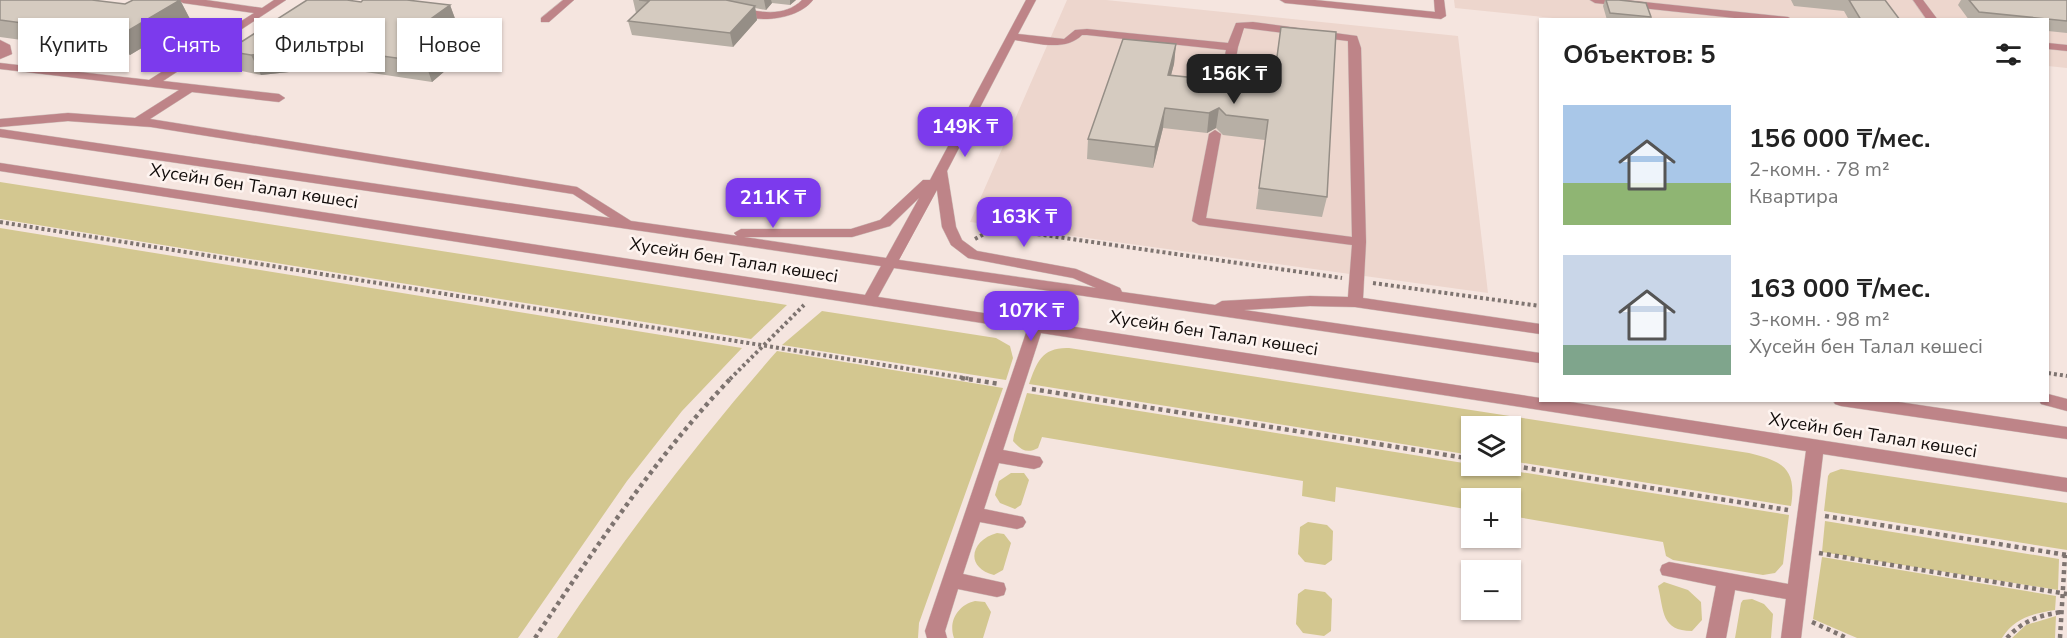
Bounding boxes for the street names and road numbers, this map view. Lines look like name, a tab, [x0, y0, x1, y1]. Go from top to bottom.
street label: Хусейн бен Талал көшесі	[148, 158, 360, 214]
street label: Хусейн бен Талал көшесі	[628, 232, 840, 288]
street label: Хусейн бен Талал көшесі	[1108, 305, 1320, 361]
street label: Хусейн бен Талал көшесі	[1767, 407, 1979, 463]

